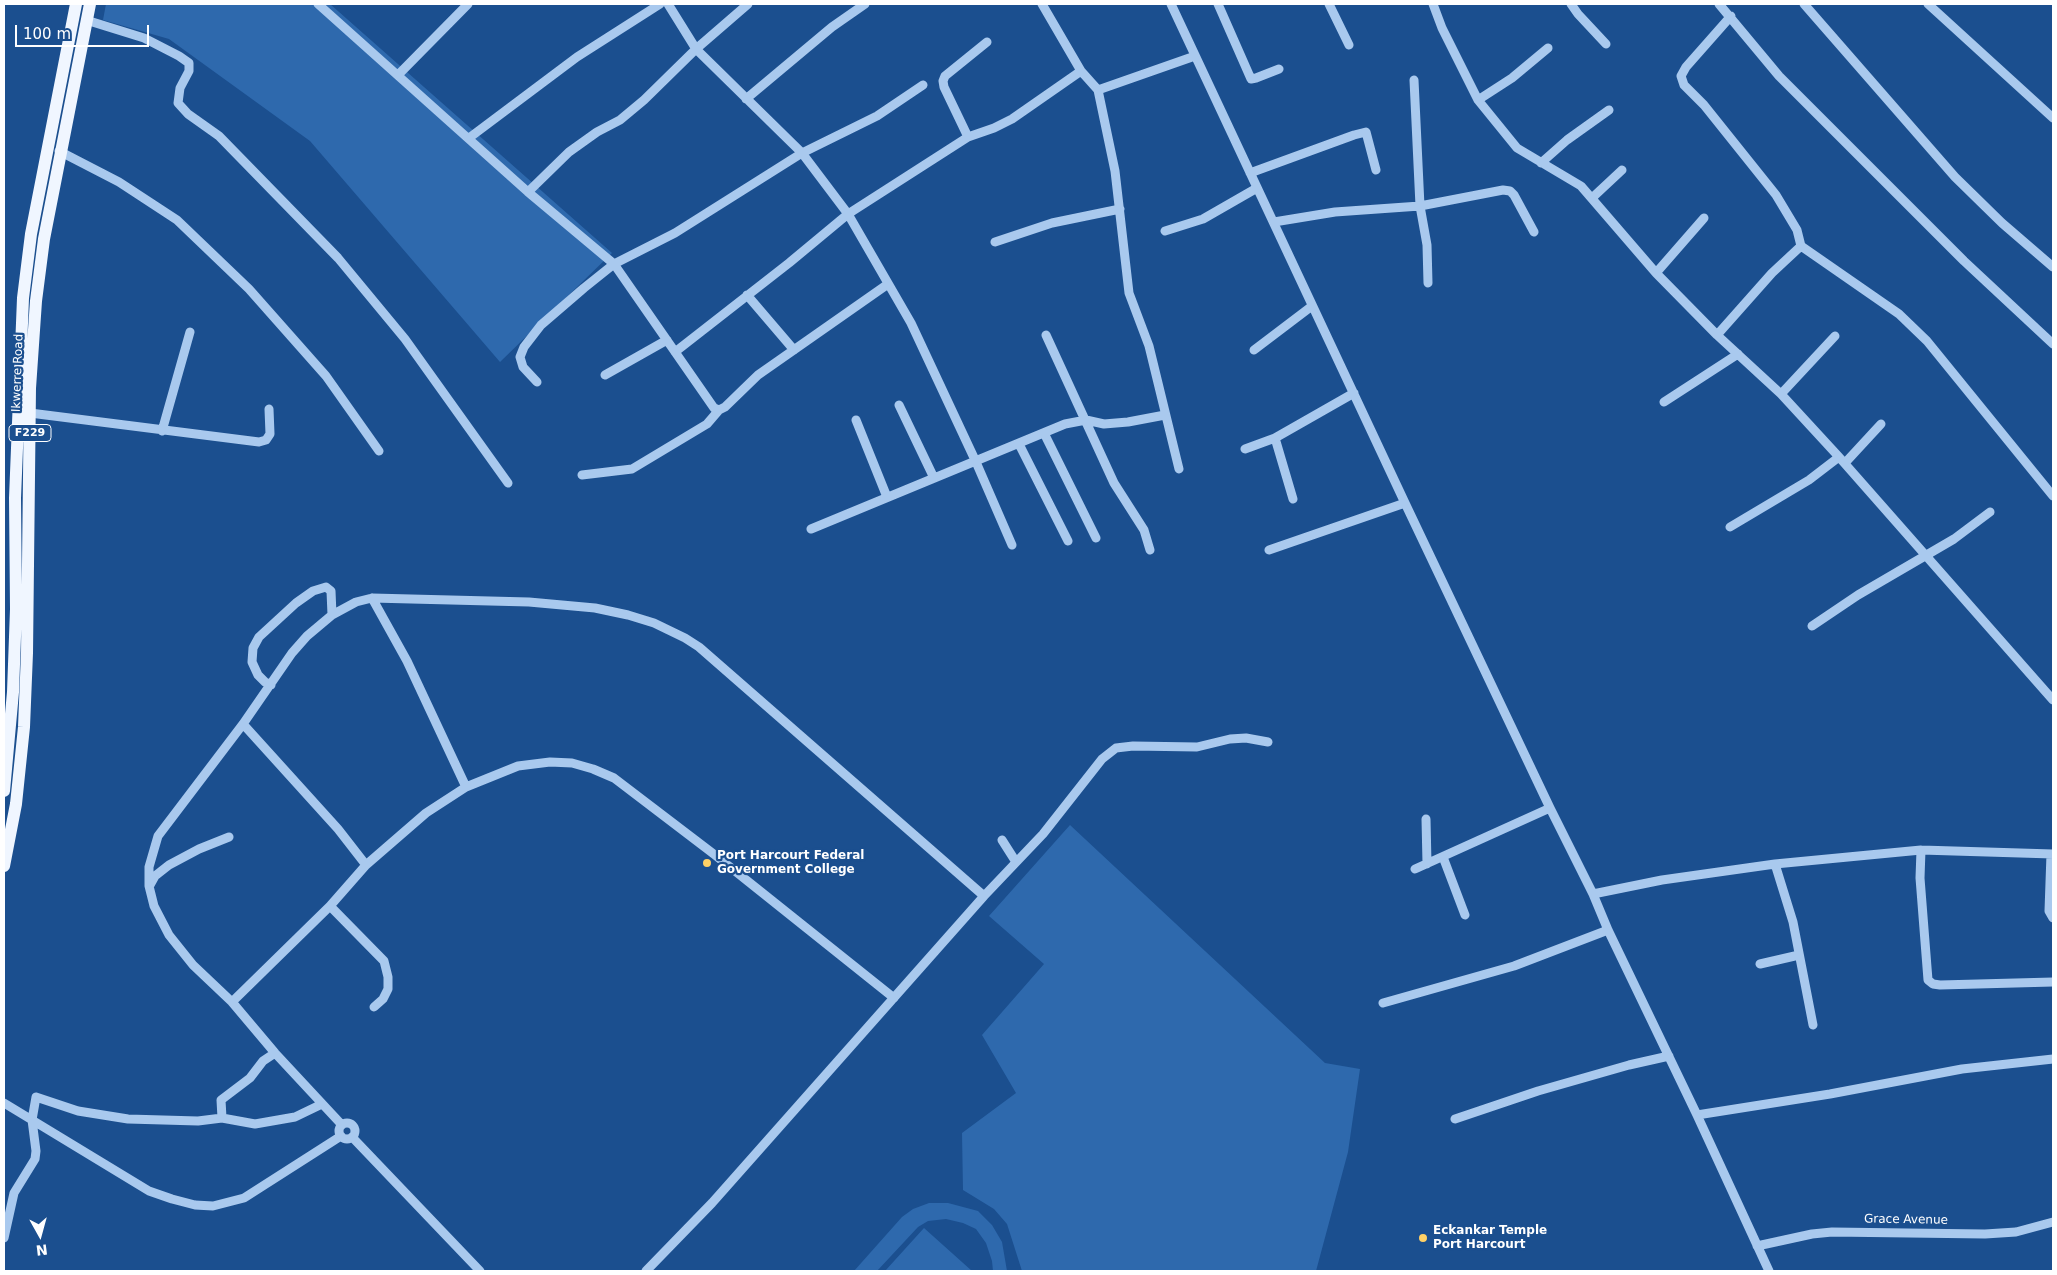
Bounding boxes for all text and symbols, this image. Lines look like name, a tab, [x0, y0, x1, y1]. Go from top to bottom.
scale bar	[18, 15, 151, 47]
text: 100 m	[23, 25, 71, 43]
street label: Ikwerre Road	[9, 334, 27, 412]
road number: F229	[9, 424, 51, 442]
place label: Port Harcourt Federal Government College	[717, 849, 864, 877]
marker: Port Harcourt Federal Government College	[701, 857, 713, 869]
north arrow	[15, 1210, 65, 1260]
street label: Grace Avenue	[1864, 1212, 1948, 1228]
place label: Eckankar Temple Port Harcourt	[1433, 1224, 1547, 1252]
marker: Eckankar Temple Port Harcourt	[1417, 1232, 1429, 1244]
text: N	[35, 1241, 49, 1259]

